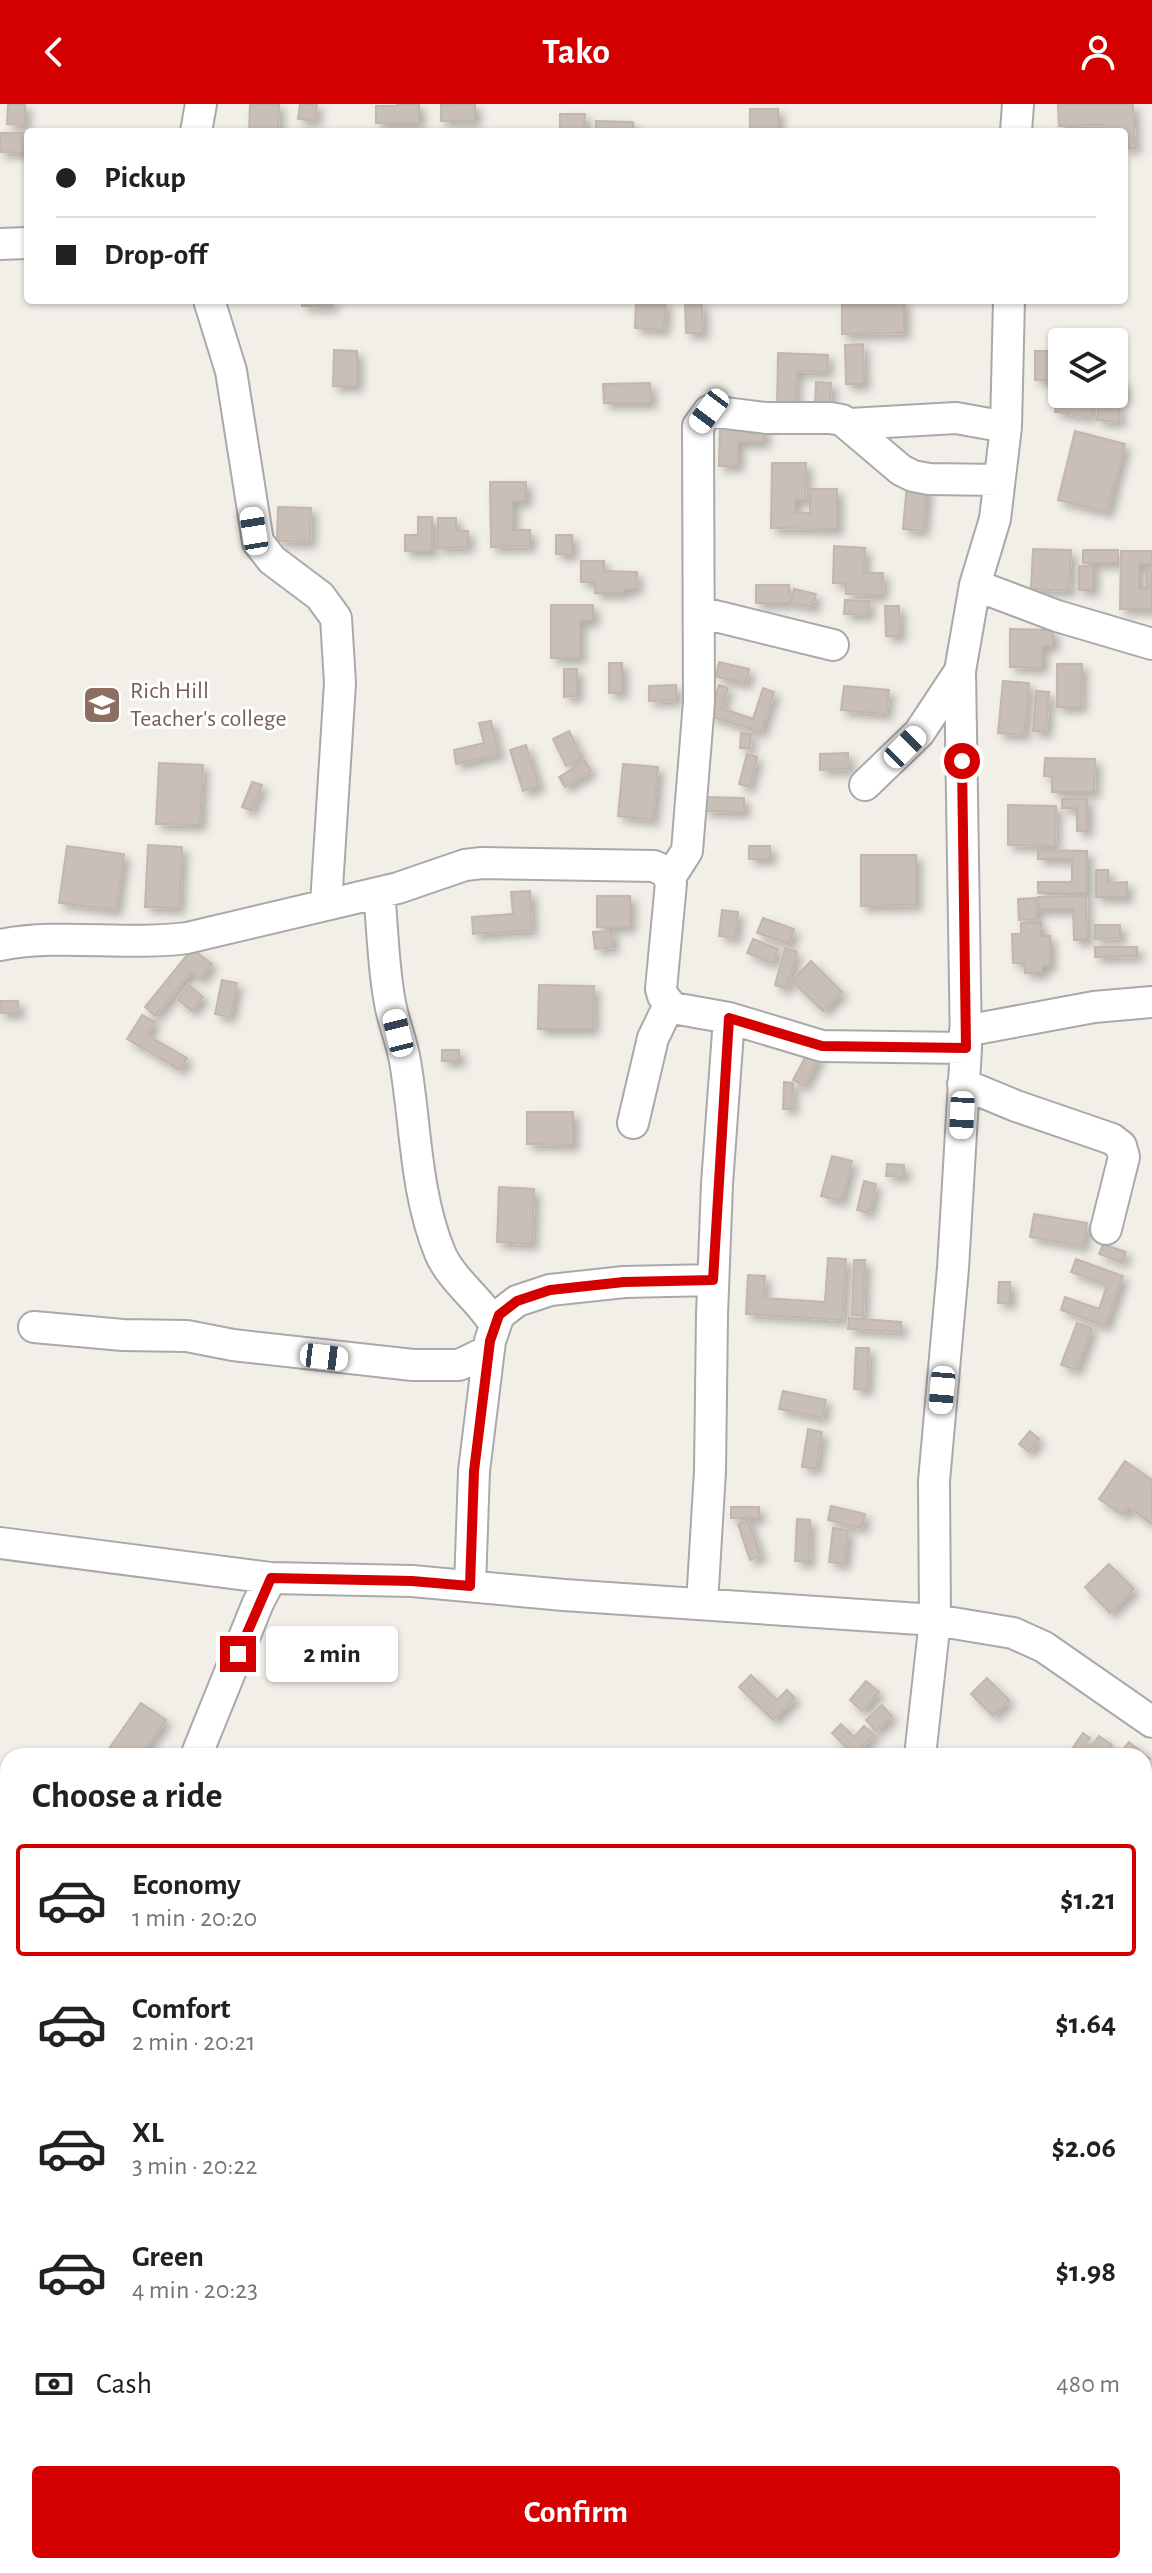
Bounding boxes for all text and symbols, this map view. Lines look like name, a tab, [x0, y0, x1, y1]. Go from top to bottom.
icon: back	[32, 30, 76, 74]
icon: person	[1076, 30, 1120, 74]
text: Tako	[542, 34, 610, 70]
text: Pickup	[104, 163, 186, 193]
text: Drop-off	[104, 240, 207, 270]
map controls	[1048, 328, 1128, 408]
button: layers	[1048, 328, 1128, 408]
car	[685, 385, 733, 437]
car	[238, 505, 270, 557]
place label: Rich Hill Teacher's college	[130, 679, 287, 731]
school or university icon: Rich Hill Teacher's college	[81, 684, 123, 726]
car	[880, 722, 930, 772]
route start	[944, 743, 980, 779]
car	[381, 1007, 415, 1059]
car	[949, 1090, 975, 1140]
car	[299, 1342, 349, 1372]
car	[928, 1365, 956, 1415]
callout: 2 min	[266, 1626, 398, 1682]
route end	[220, 1636, 256, 1672]
text: 2 min	[303, 1641, 361, 1667]
text: Choose a ride	[32, 1778, 222, 1814]
icon: car	[36, 1864, 108, 1936]
text: Economy	[132, 1870, 241, 1900]
text: $1.21	[1060, 1885, 1116, 1915]
text: 1 min · 20:20	[132, 1905, 257, 1931]
icon: car	[36, 1988, 108, 2060]
text: Comfort	[132, 1994, 231, 2024]
text: $1.64	[1055, 2009, 1116, 2039]
text: 2 min · 20:21	[132, 2029, 255, 2055]
icon: car	[36, 2112, 108, 2184]
text: XL	[132, 2118, 164, 2148]
text: $2.06	[1051, 2133, 1116, 2163]
text: 3 min · 20:22	[132, 2153, 257, 2179]
icon: car	[36, 2236, 108, 2308]
text: Green	[132, 2242, 204, 2272]
text: $1.98	[1056, 2257, 1116, 2287]
text: 4 min · 20:23	[132, 2277, 258, 2303]
icon: cash	[32, 2362, 76, 2406]
text: Cash	[96, 2369, 152, 2399]
text: 480 m	[1056, 2371, 1120, 2397]
button: Confirm	[32, 2466, 1120, 2558]

